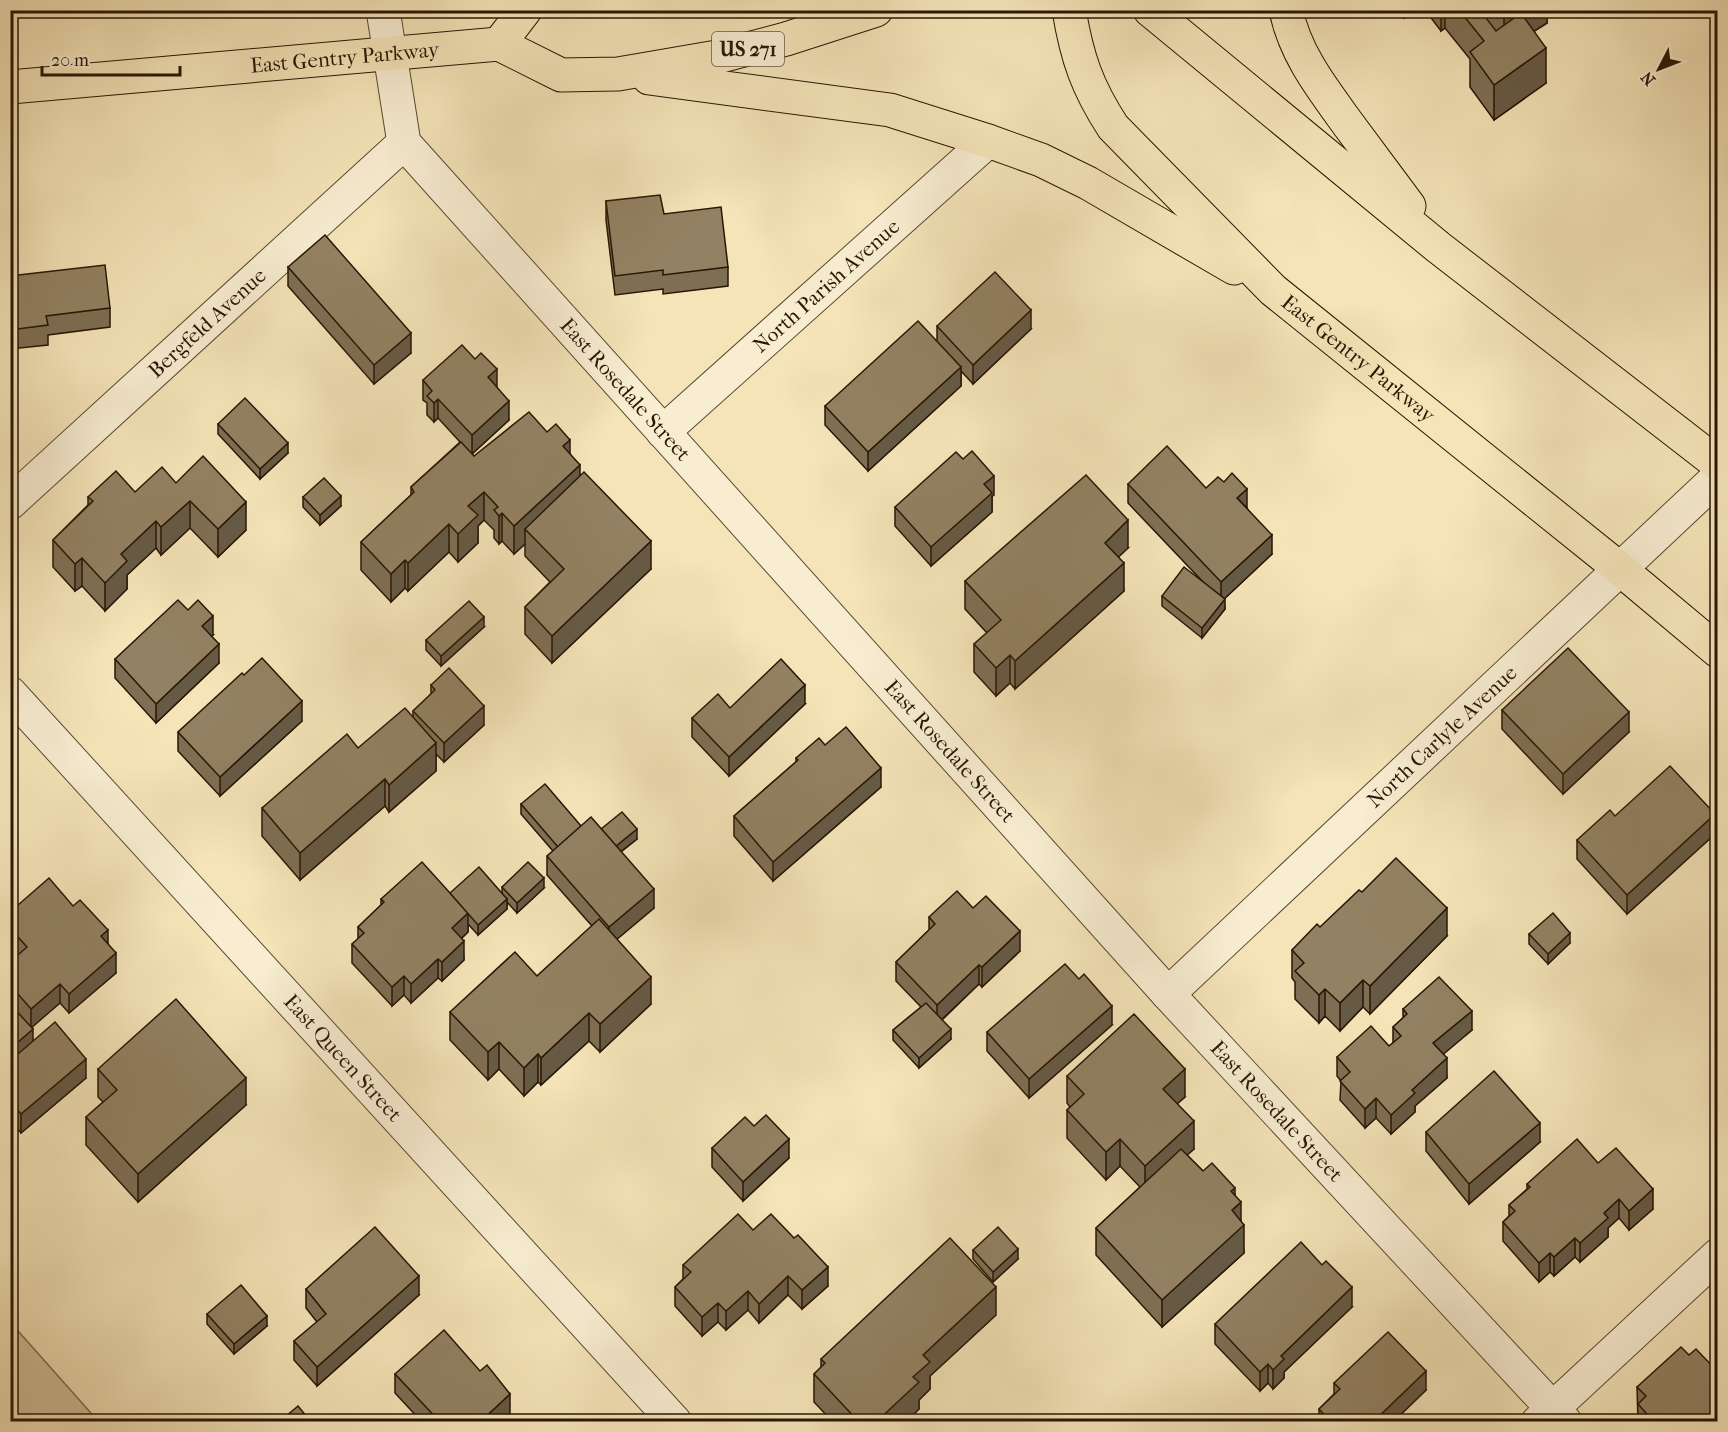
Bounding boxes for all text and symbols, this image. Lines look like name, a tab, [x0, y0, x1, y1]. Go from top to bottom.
road number: US 271	[712, 32, 784, 66]
street label: East Gentry Parkway	[249, 37, 441, 78]
scale bar	[42, 39, 180, 77]
north arrow	[1629, 39, 1689, 99]
text: 20 m	[51, 50, 89, 71]
text: N	[1637, 67, 1659, 90]
street label: North Parish Avenue	[748, 214, 904, 358]
street label: Bergfeld Avenue	[143, 263, 271, 383]
street label: East Gentry Parkway	[1277, 290, 1440, 428]
street label: East Rosedale Street	[555, 313, 696, 466]
street label: North Carlyle Avenue	[1362, 660, 1522, 812]
street label: East Rosedale Street	[880, 675, 1021, 828]
street label: East Queen Street	[279, 990, 407, 1127]
street label: East Rosedale Street	[1205, 1036, 1348, 1187]

